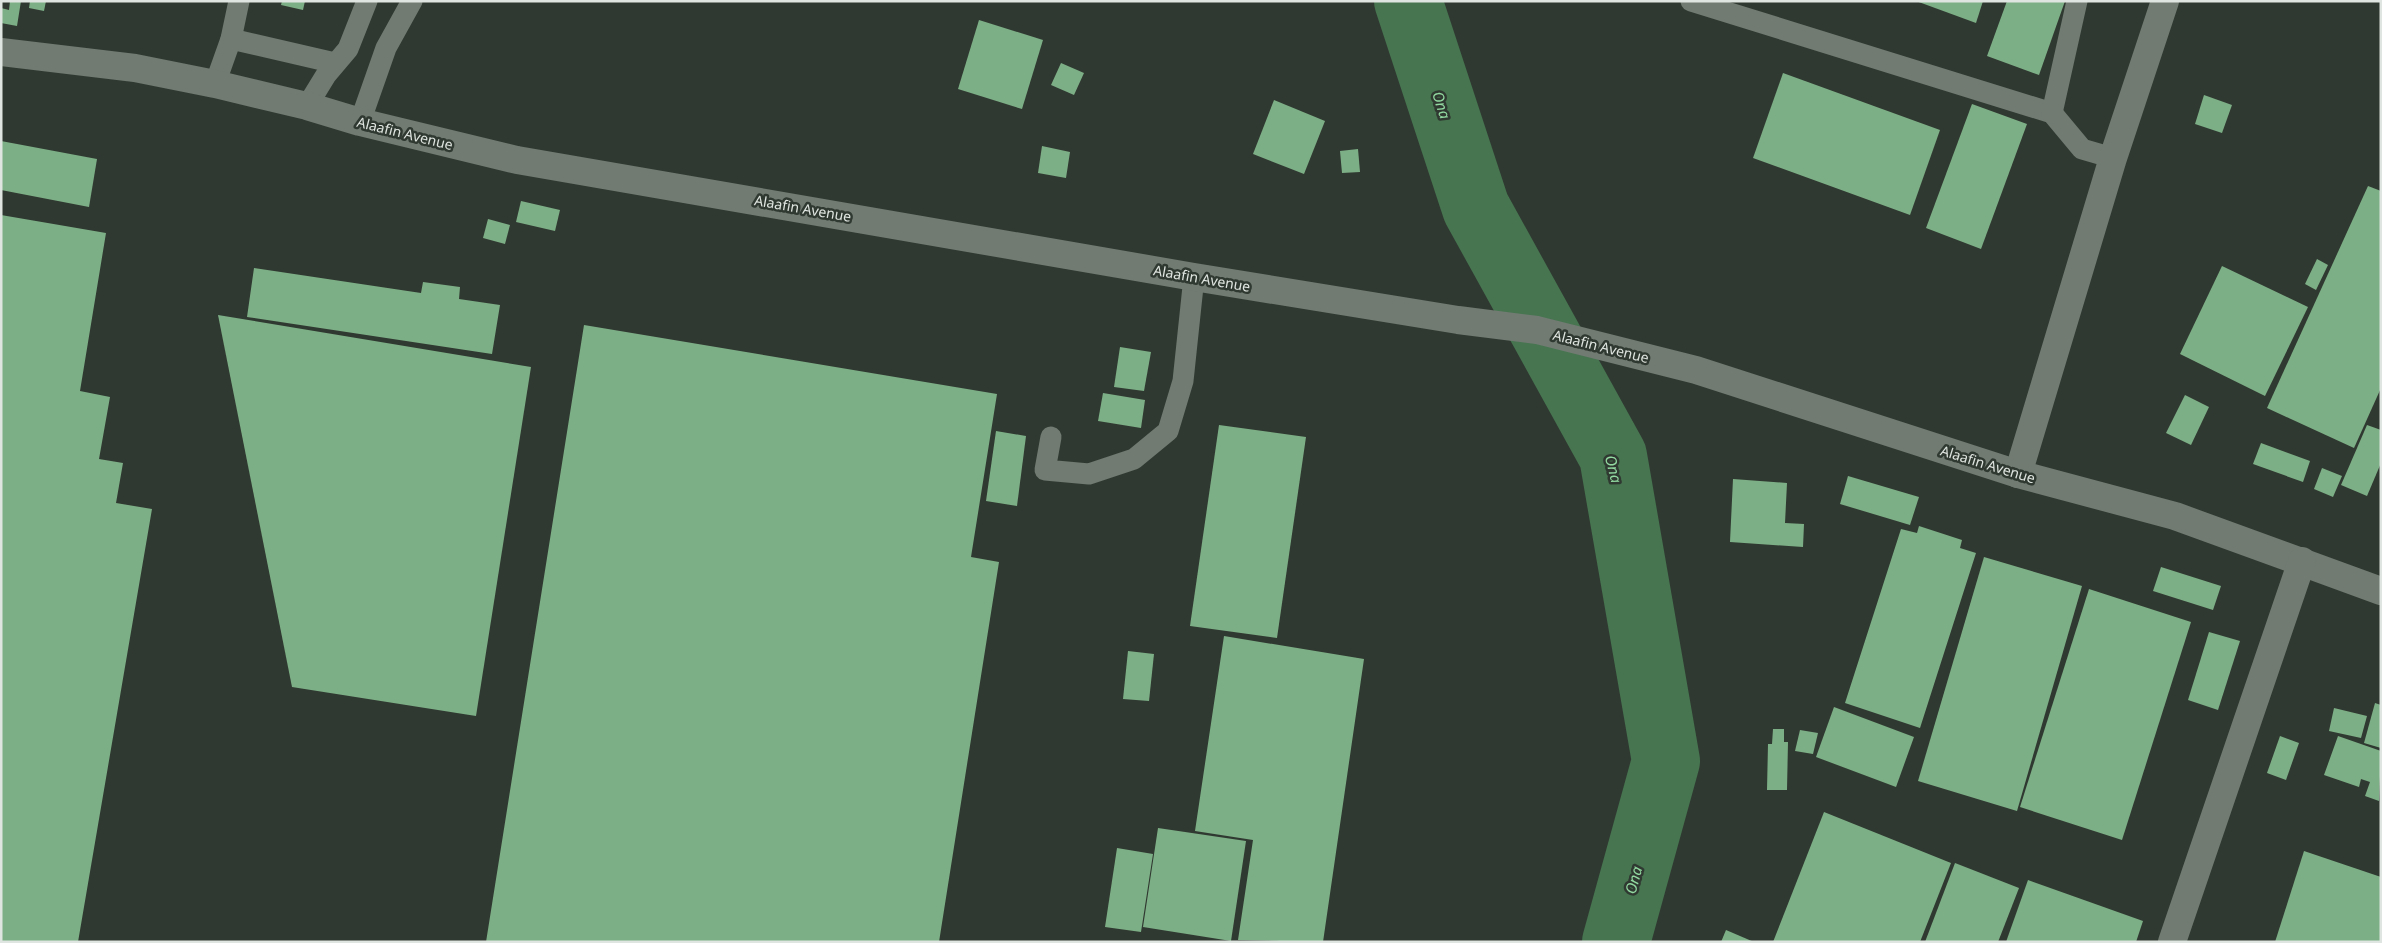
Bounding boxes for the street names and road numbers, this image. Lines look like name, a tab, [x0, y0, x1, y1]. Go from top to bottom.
street label: Alaafin Avenue	[355, 112, 455, 154]
street label: Alaafin Avenue	[753, 190, 853, 226]
street label: Alaafin Avenue	[1152, 260, 1252, 296]
street label: Alaafin Avenue	[1551, 325, 1651, 367]
street label: Alaafin Avenue	[1938, 441, 2038, 487]

